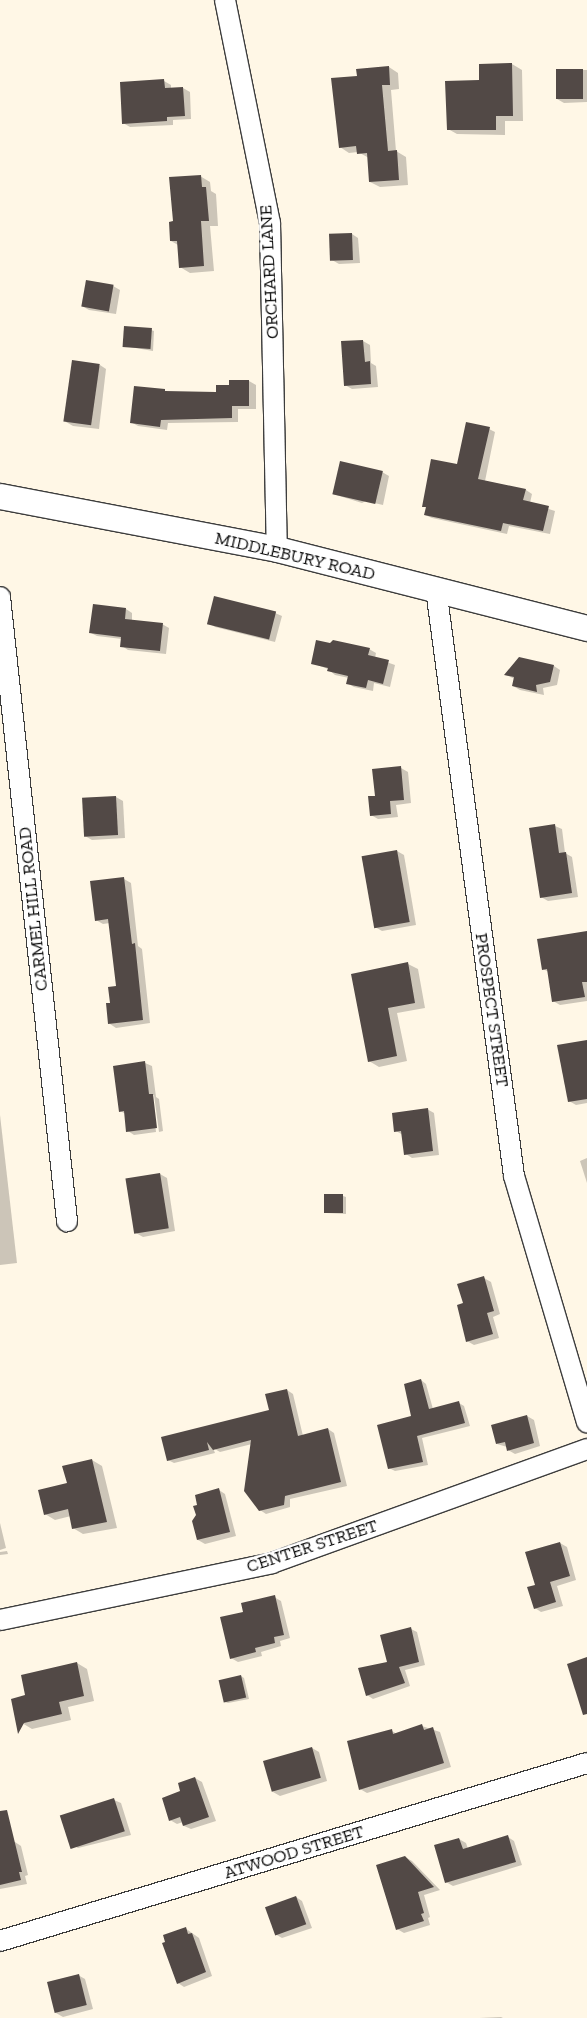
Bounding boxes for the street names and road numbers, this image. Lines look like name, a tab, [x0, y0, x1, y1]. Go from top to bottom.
street label: ORCHARD LANE	[255, 205, 283, 339]
street label: MIDDLEBURY ROAD	[212, 527, 378, 585]
street label: CARMEL HILL ROAD	[14, 825, 52, 993]
street label: PROSPECT STREET	[470, 931, 514, 1089]
street label: CENTER STREET	[244, 1515, 380, 1577]
street label: ATWOOD STREET	[221, 1820, 367, 1884]

